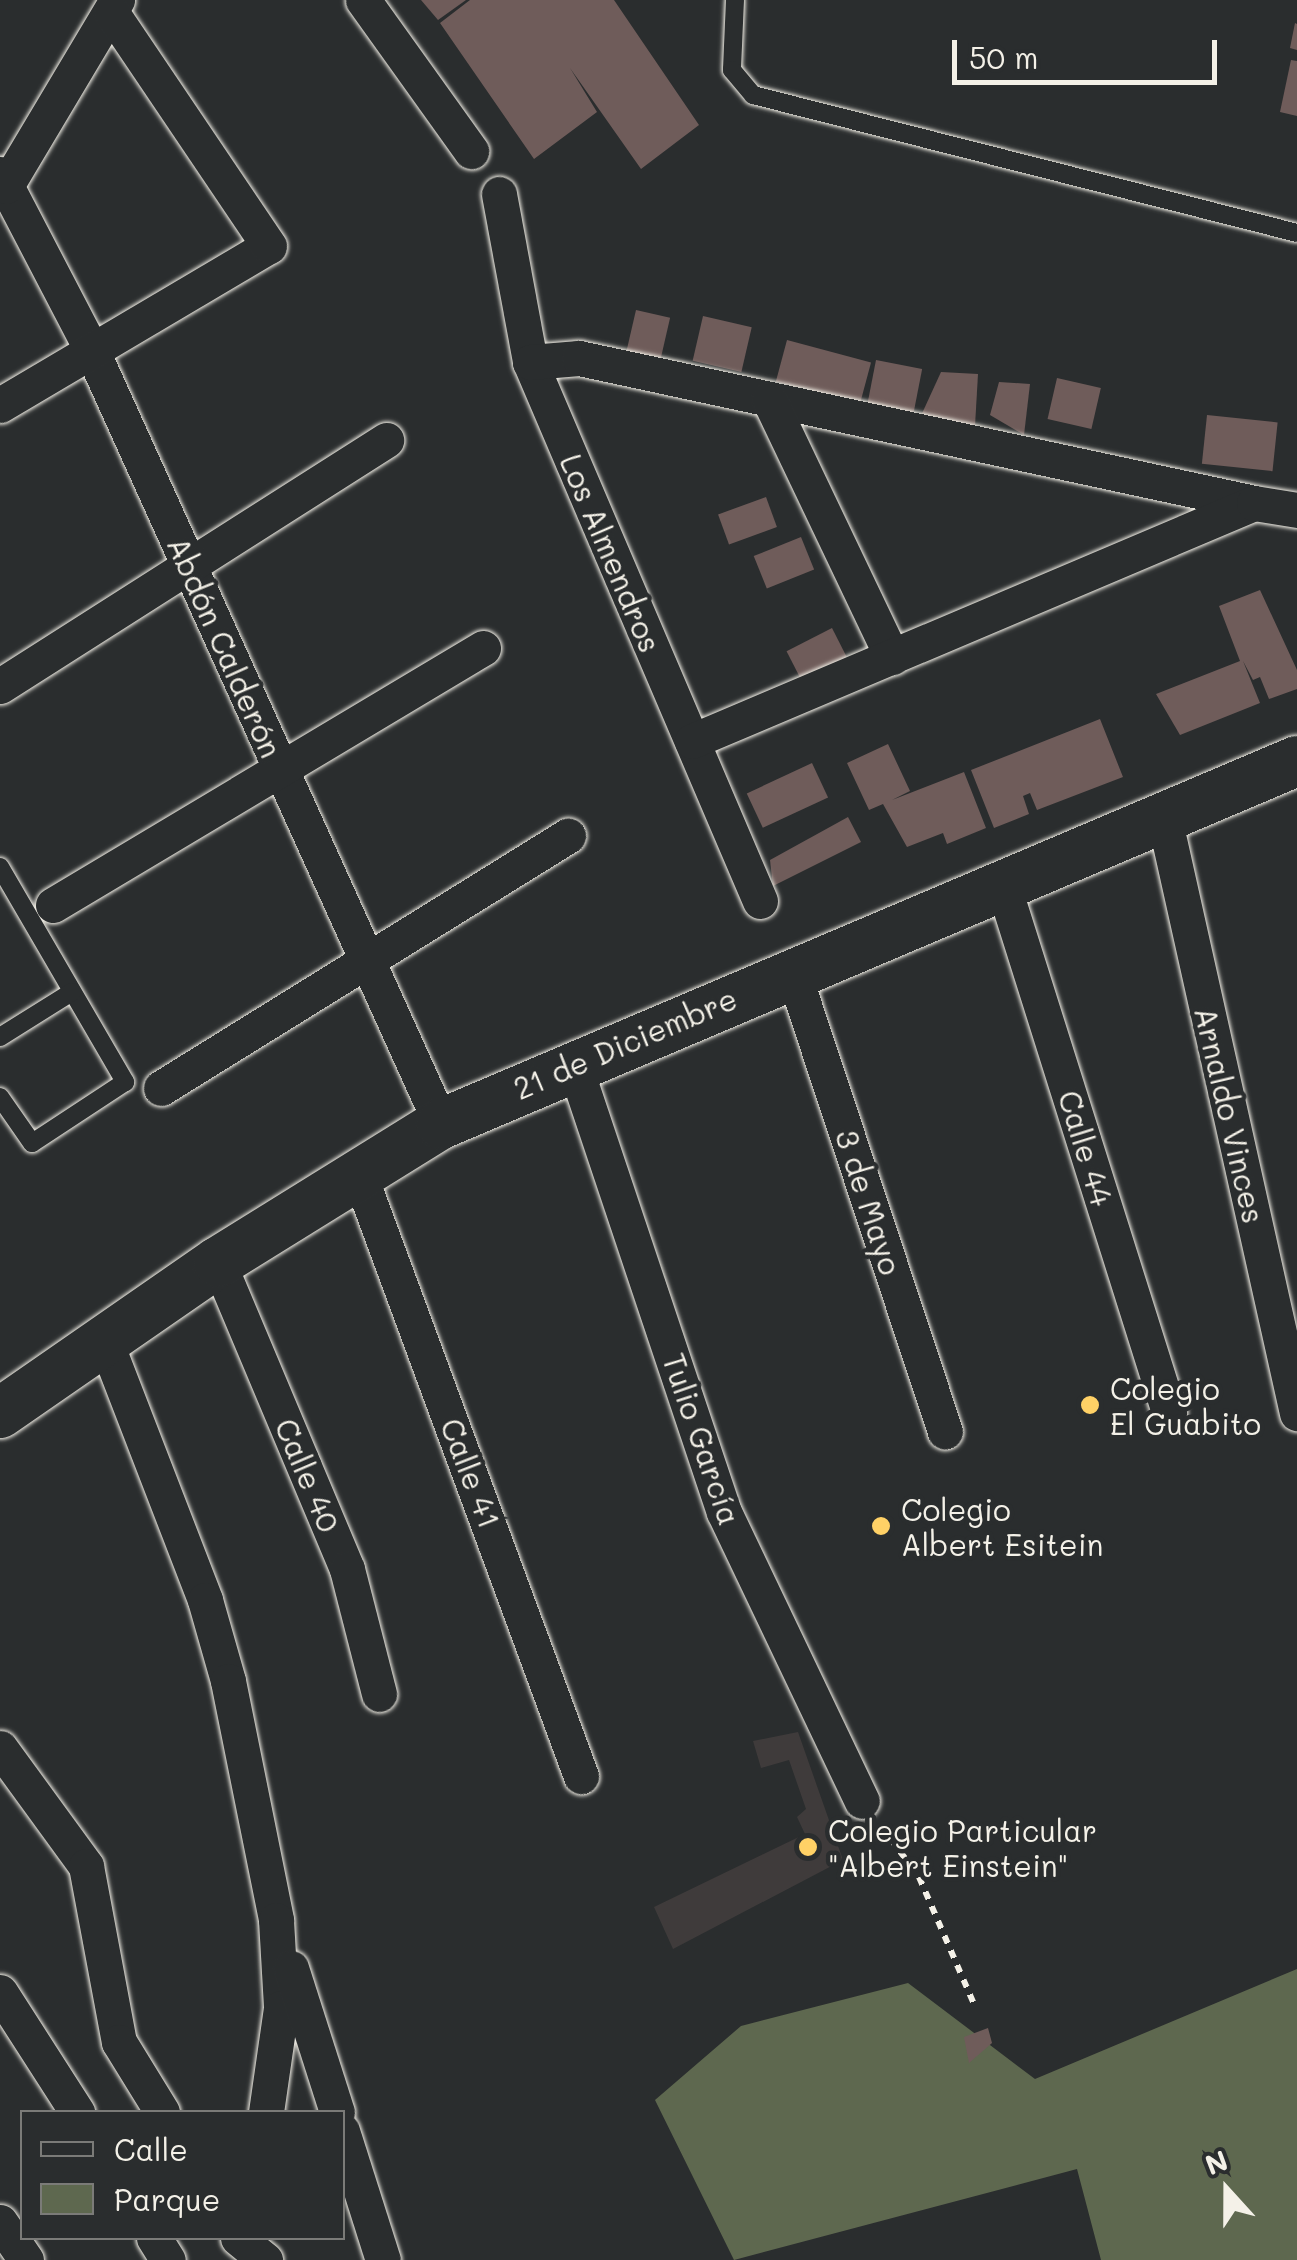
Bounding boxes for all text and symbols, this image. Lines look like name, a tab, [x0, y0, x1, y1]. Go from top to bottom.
scale bar	[957, 20, 1222, 82]
text: 50 m	[969, 37, 1039, 77]
street label: Los Almendros	[553, 449, 669, 657]
street label: Abdón Calderón	[160, 531, 290, 763]
street label: 21 de Diciembre	[508, 980, 742, 1106]
street label: Arnaldo Vinces	[1188, 1003, 1272, 1227]
street label: Calle 44	[1051, 1086, 1121, 1210]
street label: 3 de Mayo	[829, 1125, 909, 1279]
street label: Tulio García	[656, 1349, 748, 1529]
place label: Colegio El Guabito	[1110, 1370, 1261, 1440]
marker: Colegio El Guabito	[1079, 1394, 1101, 1416]
street label: Calle 40	[268, 1413, 348, 1537]
street label: Calle 41	[434, 1413, 508, 1533]
place label: Colegio Albert Esitein	[901, 1491, 1103, 1562]
marker: Colegio Albert Esitein	[870, 1515, 892, 1537]
place label: Colegio Particular "Albert Einstein"	[828, 1812, 1097, 1882]
marker: Colegio Particular "Albert Einstein"	[797, 1836, 819, 1858]
legend	[20, 2110, 345, 2240]
text: Calle	[114, 2129, 188, 2169]
north arrow	[1177, 2140, 1277, 2240]
text: N	[1200, 2141, 1233, 2183]
text: Parque	[114, 2179, 220, 2219]

